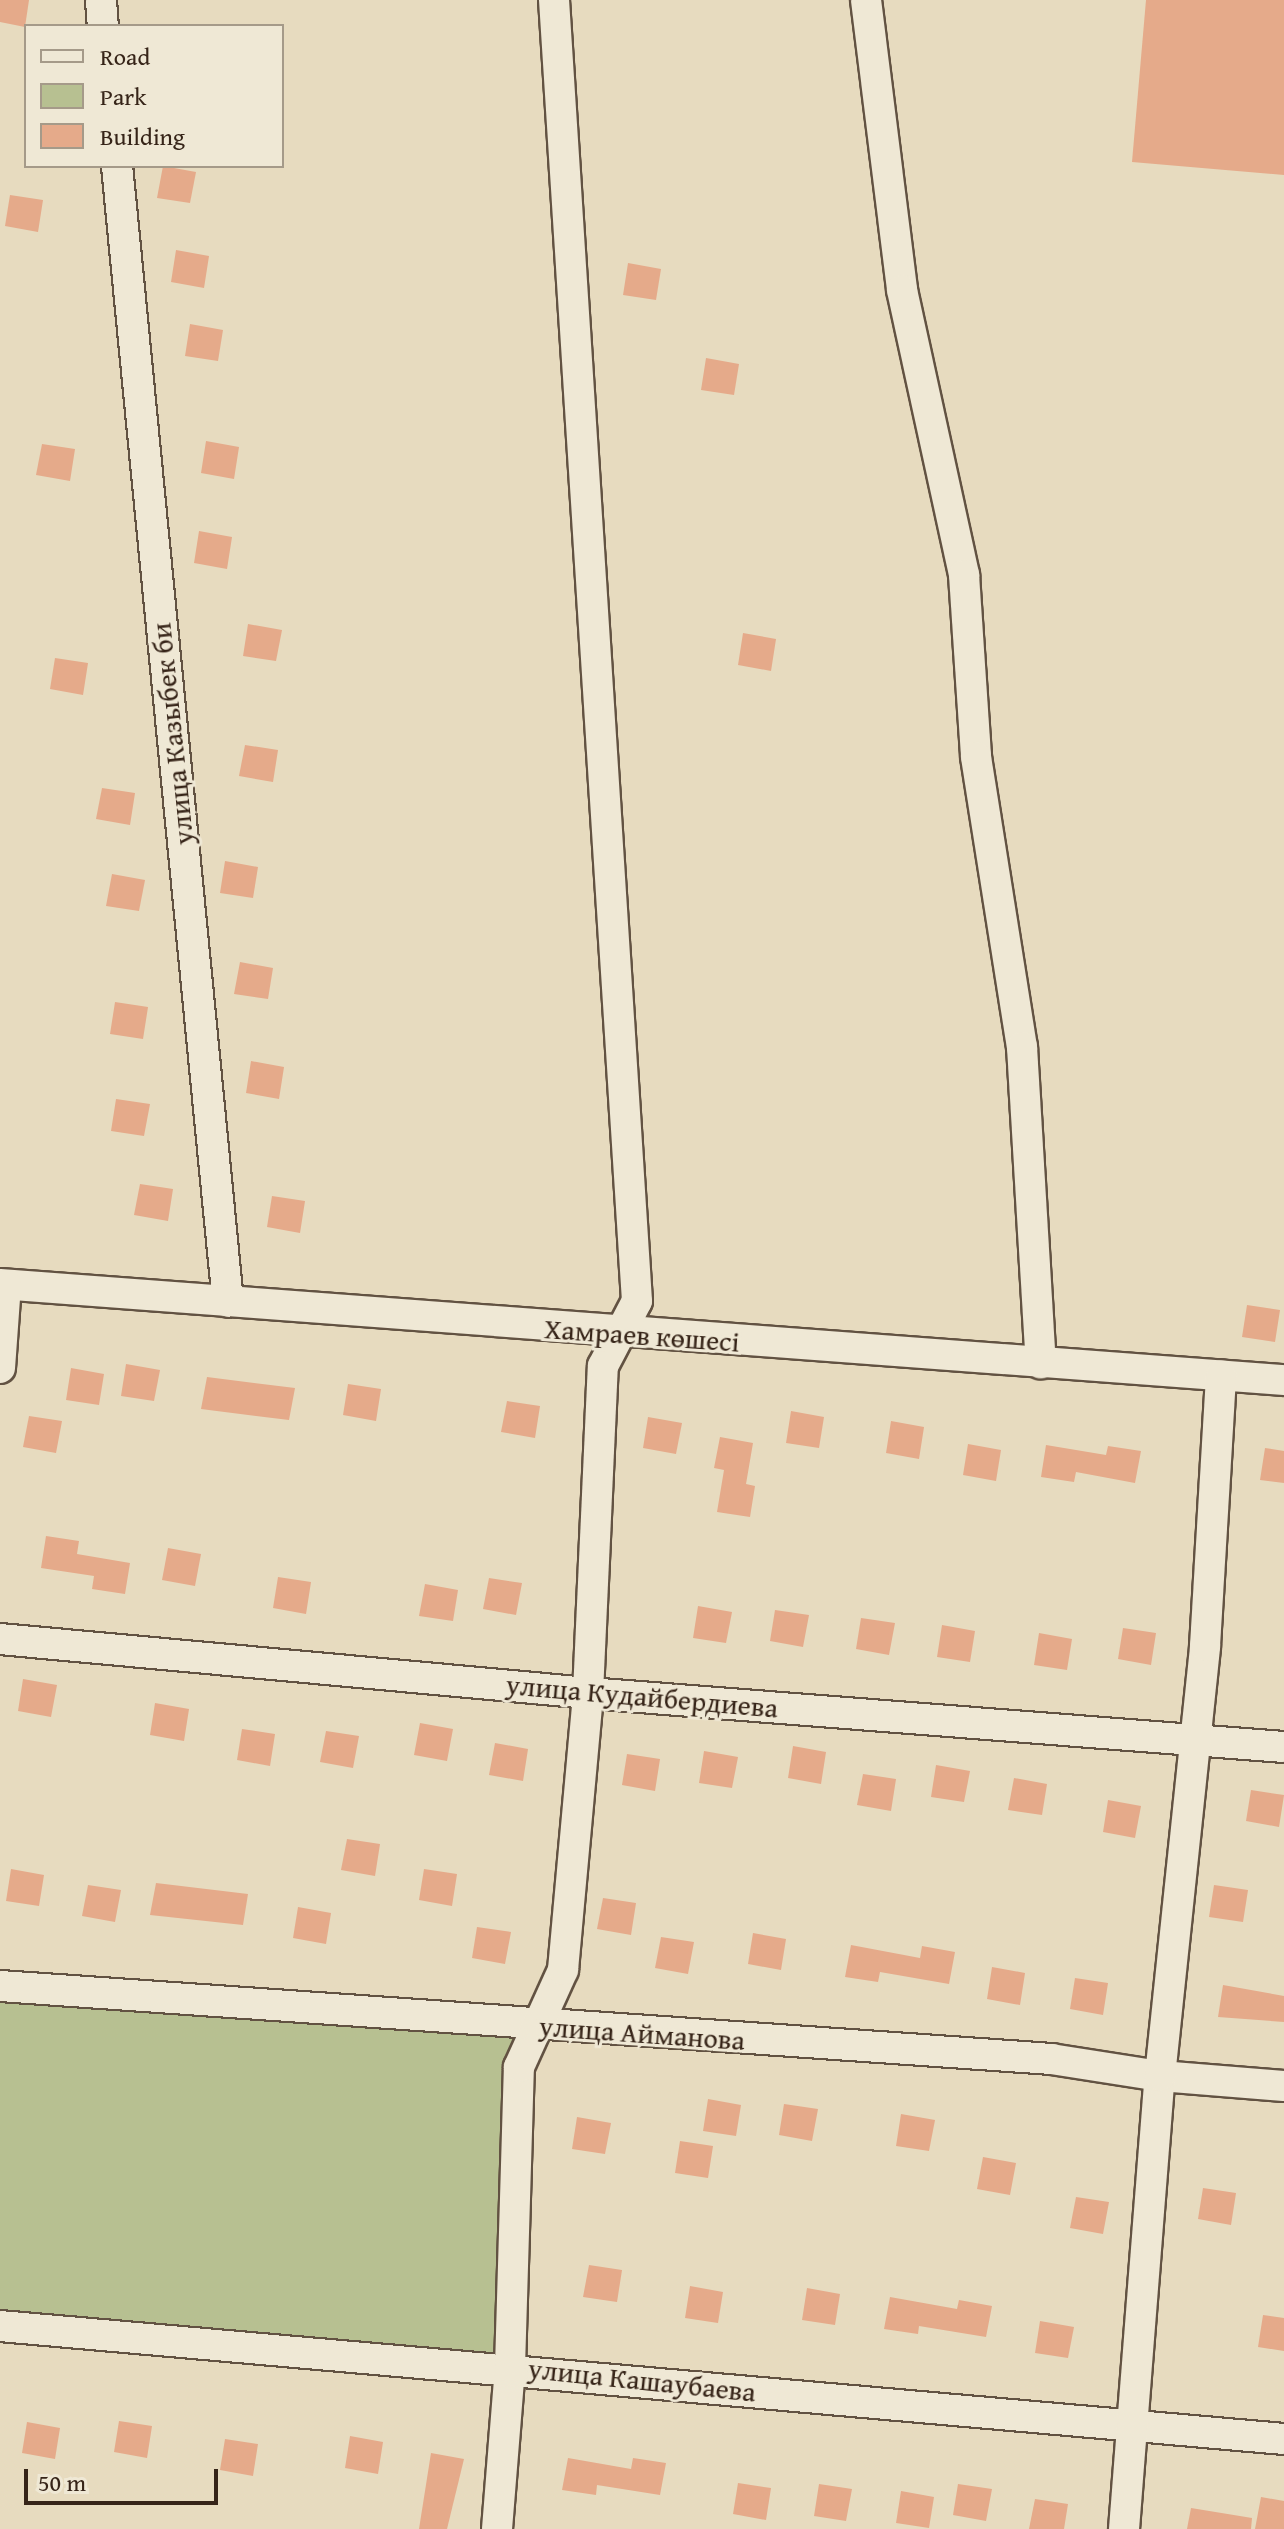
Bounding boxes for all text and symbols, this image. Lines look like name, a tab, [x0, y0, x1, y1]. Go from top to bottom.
legend	[24, 24, 284, 168]
text: Road	[100, 39, 150, 74]
text: Park	[100, 79, 146, 114]
text: Building	[100, 119, 185, 154]
street label: улица Казыбек би	[144, 621, 200, 847]
street label: Хамраев көшесі	[543, 1311, 741, 1359]
street label: улица Кудайбердиева	[505, 1667, 779, 1725]
street label: улица Айманова	[538, 2009, 746, 2057]
street label: улица Кашаубаева	[526, 2351, 758, 2409]
scale bar	[28, 2453, 222, 2503]
text: 50 m	[38, 2465, 86, 2500]

